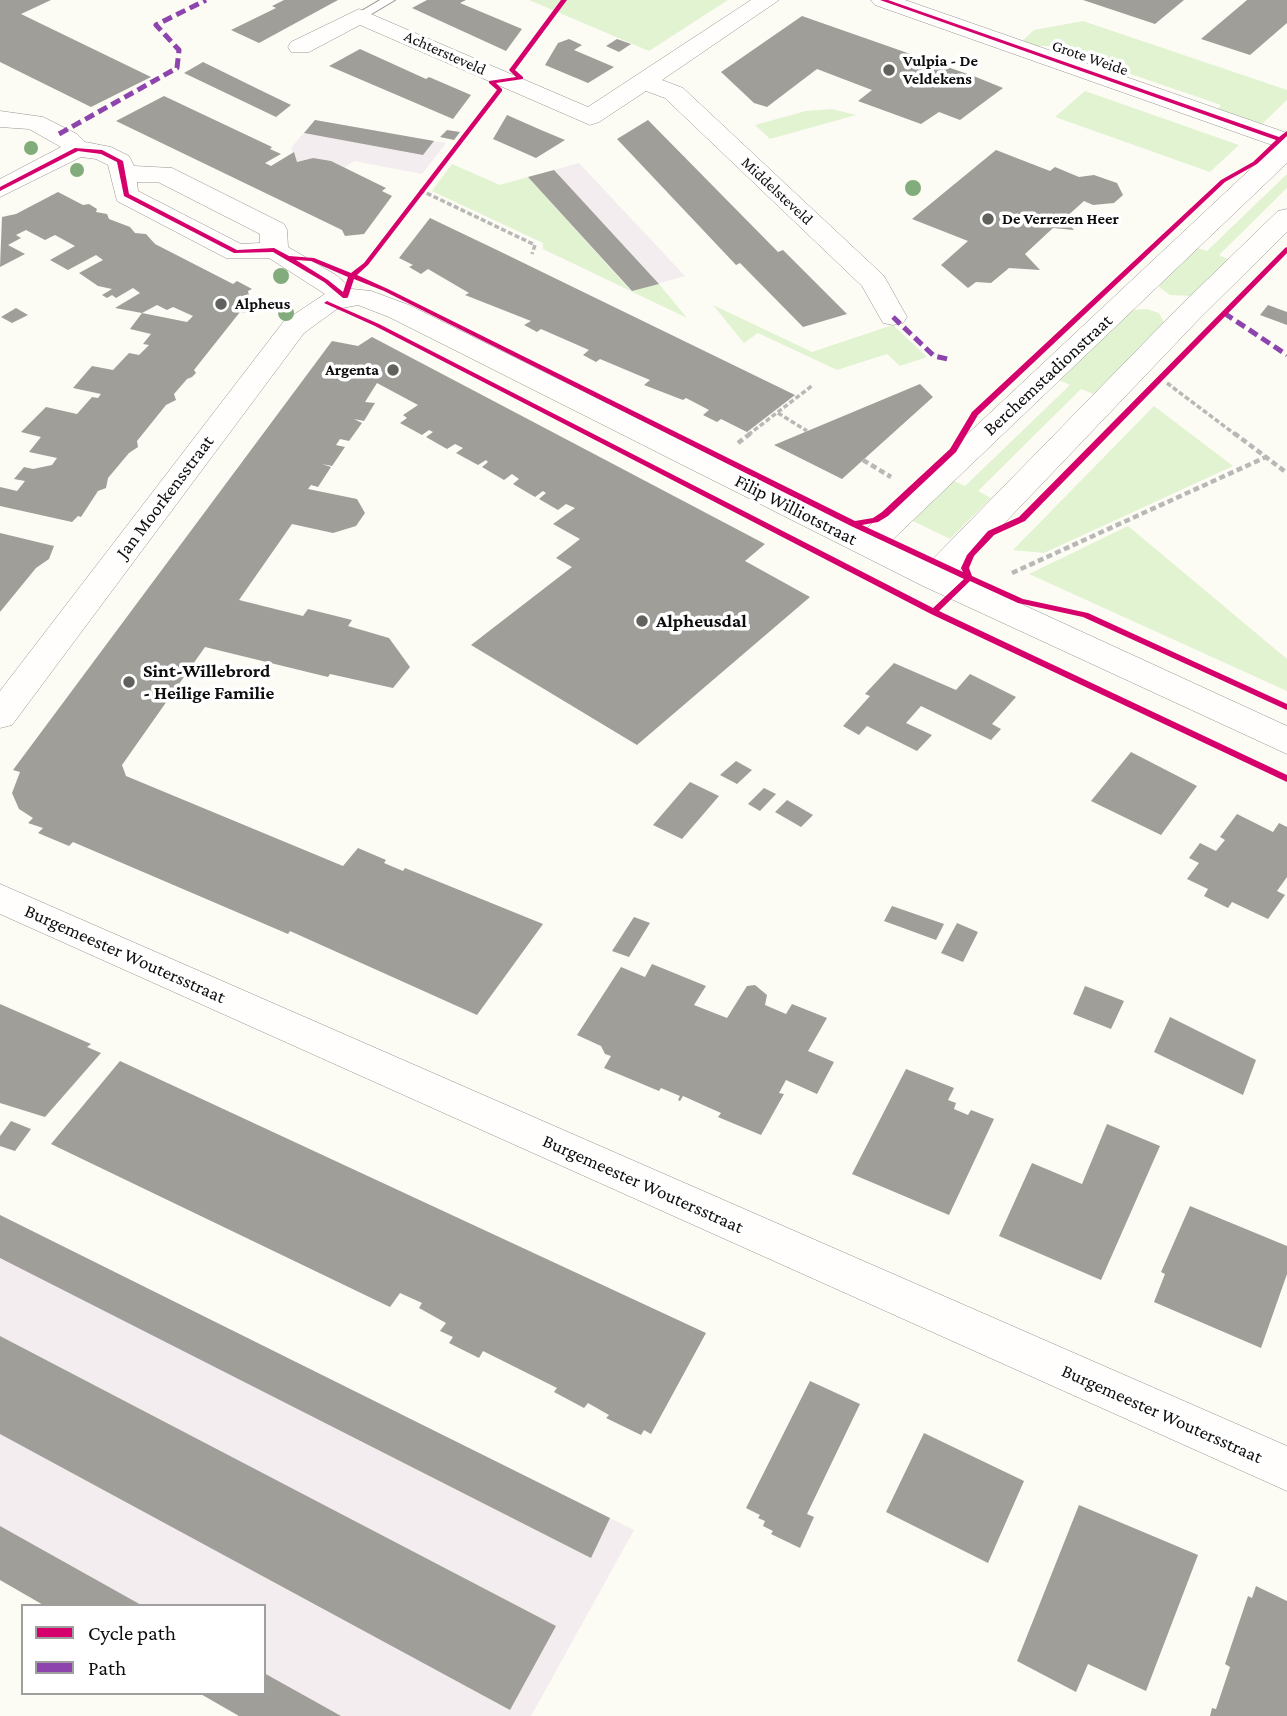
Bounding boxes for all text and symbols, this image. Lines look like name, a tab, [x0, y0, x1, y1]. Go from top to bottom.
street label: Achtersteveld	[401, 26, 489, 80]
street label: Grote Weide	[1049, 36, 1131, 80]
place label: Vulpia - De Veldekens	[903, 51, 978, 89]
marker: Vulpia - De Veldekens	[881, 62, 897, 78]
street label: Middelsteveld	[737, 153, 817, 229]
place label: De Verrezen Heer	[1002, 209, 1119, 229]
marker: De Verrezen Heer	[980, 211, 996, 227]
place label: Alpheus	[235, 294, 290, 314]
marker: Alpheus	[213, 296, 229, 312]
street label: Berchemstadionstraat	[979, 309, 1117, 441]
place label: Argenta	[325, 360, 379, 380]
marker: Argenta	[385, 362, 401, 378]
street label: Jan Moorkensstraat	[111, 431, 219, 563]
street label: Filip Williotstraat	[731, 469, 861, 551]
place label: Alpheusdal	[656, 610, 747, 632]
marker: Alpheusdal	[634, 613, 650, 629]
place label: Sint-Willebrord - Heilige Familie	[143, 660, 274, 704]
marker: Sint-Willebrord - Heilige Familie	[121, 674, 137, 690]
street label: Burgemeester Woutersstraat	[21, 899, 229, 1009]
street label: Burgemeester Woutersstraat	[539, 1129, 747, 1239]
street label: Burgemeester Woutersstraat	[1058, 1359, 1266, 1469]
legend	[21, 1604, 266, 1695]
text: Cycle path	[88, 1621, 176, 1645]
text: Path	[88, 1656, 126, 1680]

